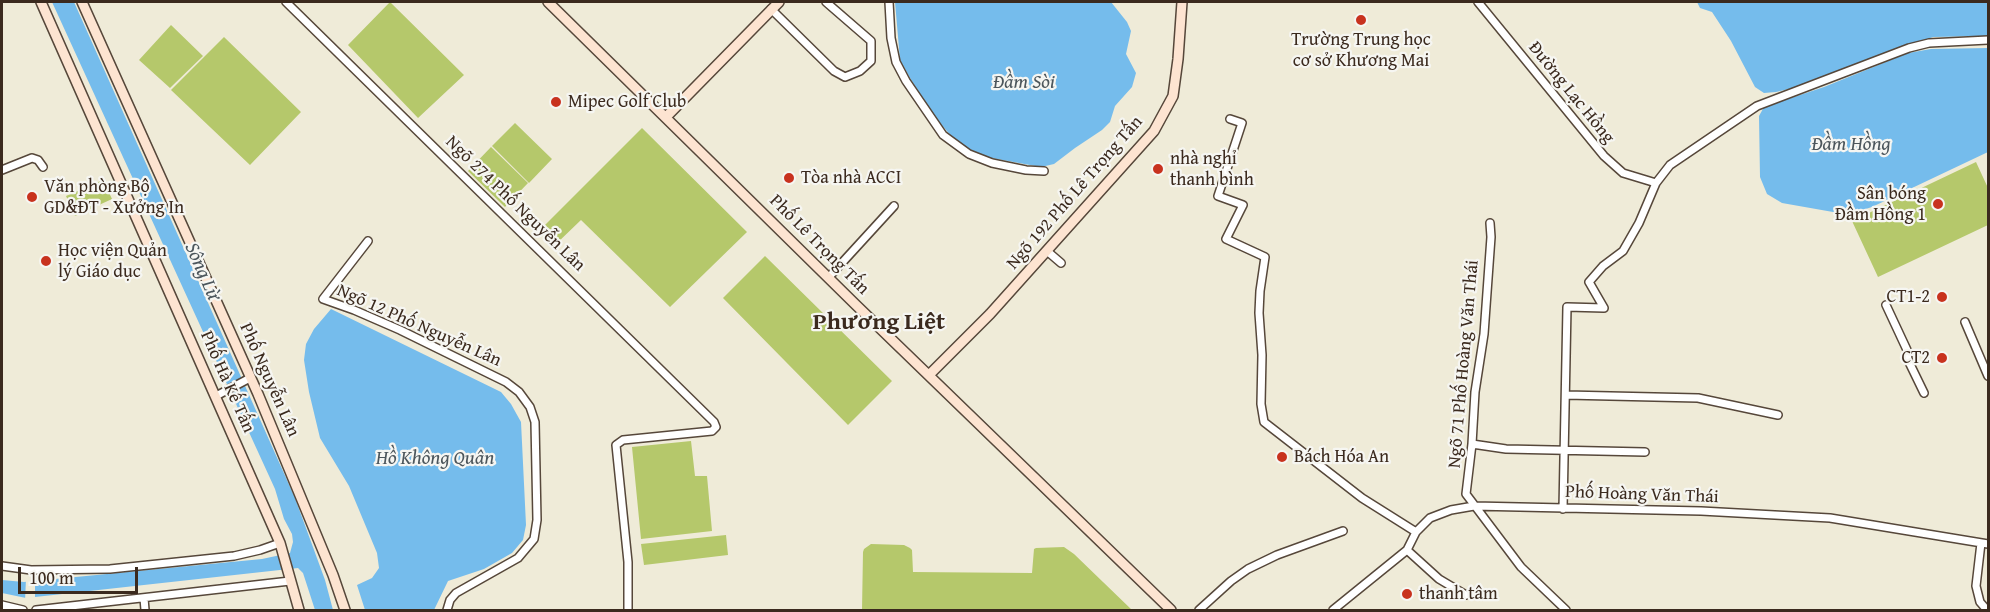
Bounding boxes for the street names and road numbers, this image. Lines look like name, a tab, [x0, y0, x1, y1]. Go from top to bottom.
street label: Đường Lạc Hồng	[1523, 38, 1619, 148]
street label: Ngõ 192 Phố Lê Trọng Tấn	[1002, 112, 1148, 274]
street label: Ngõ 274 Phố Nguyễn Lân	[441, 132, 589, 276]
street label: Phố Lê Trọng Tấn	[765, 191, 873, 299]
street label: Ngõ 71 Phố Hoàng Văn Thái	[1444, 259, 1484, 469]
street label: Ngõ 12 Phố Nguyễn Lân	[334, 280, 504, 372]
street label: Phố Nguyễn Lân	[234, 320, 304, 440]
street label: Phố Hà Kế Tấn	[195, 328, 259, 436]
street label: Phố Hoàng Văn Thái	[1565, 482, 1719, 508]

